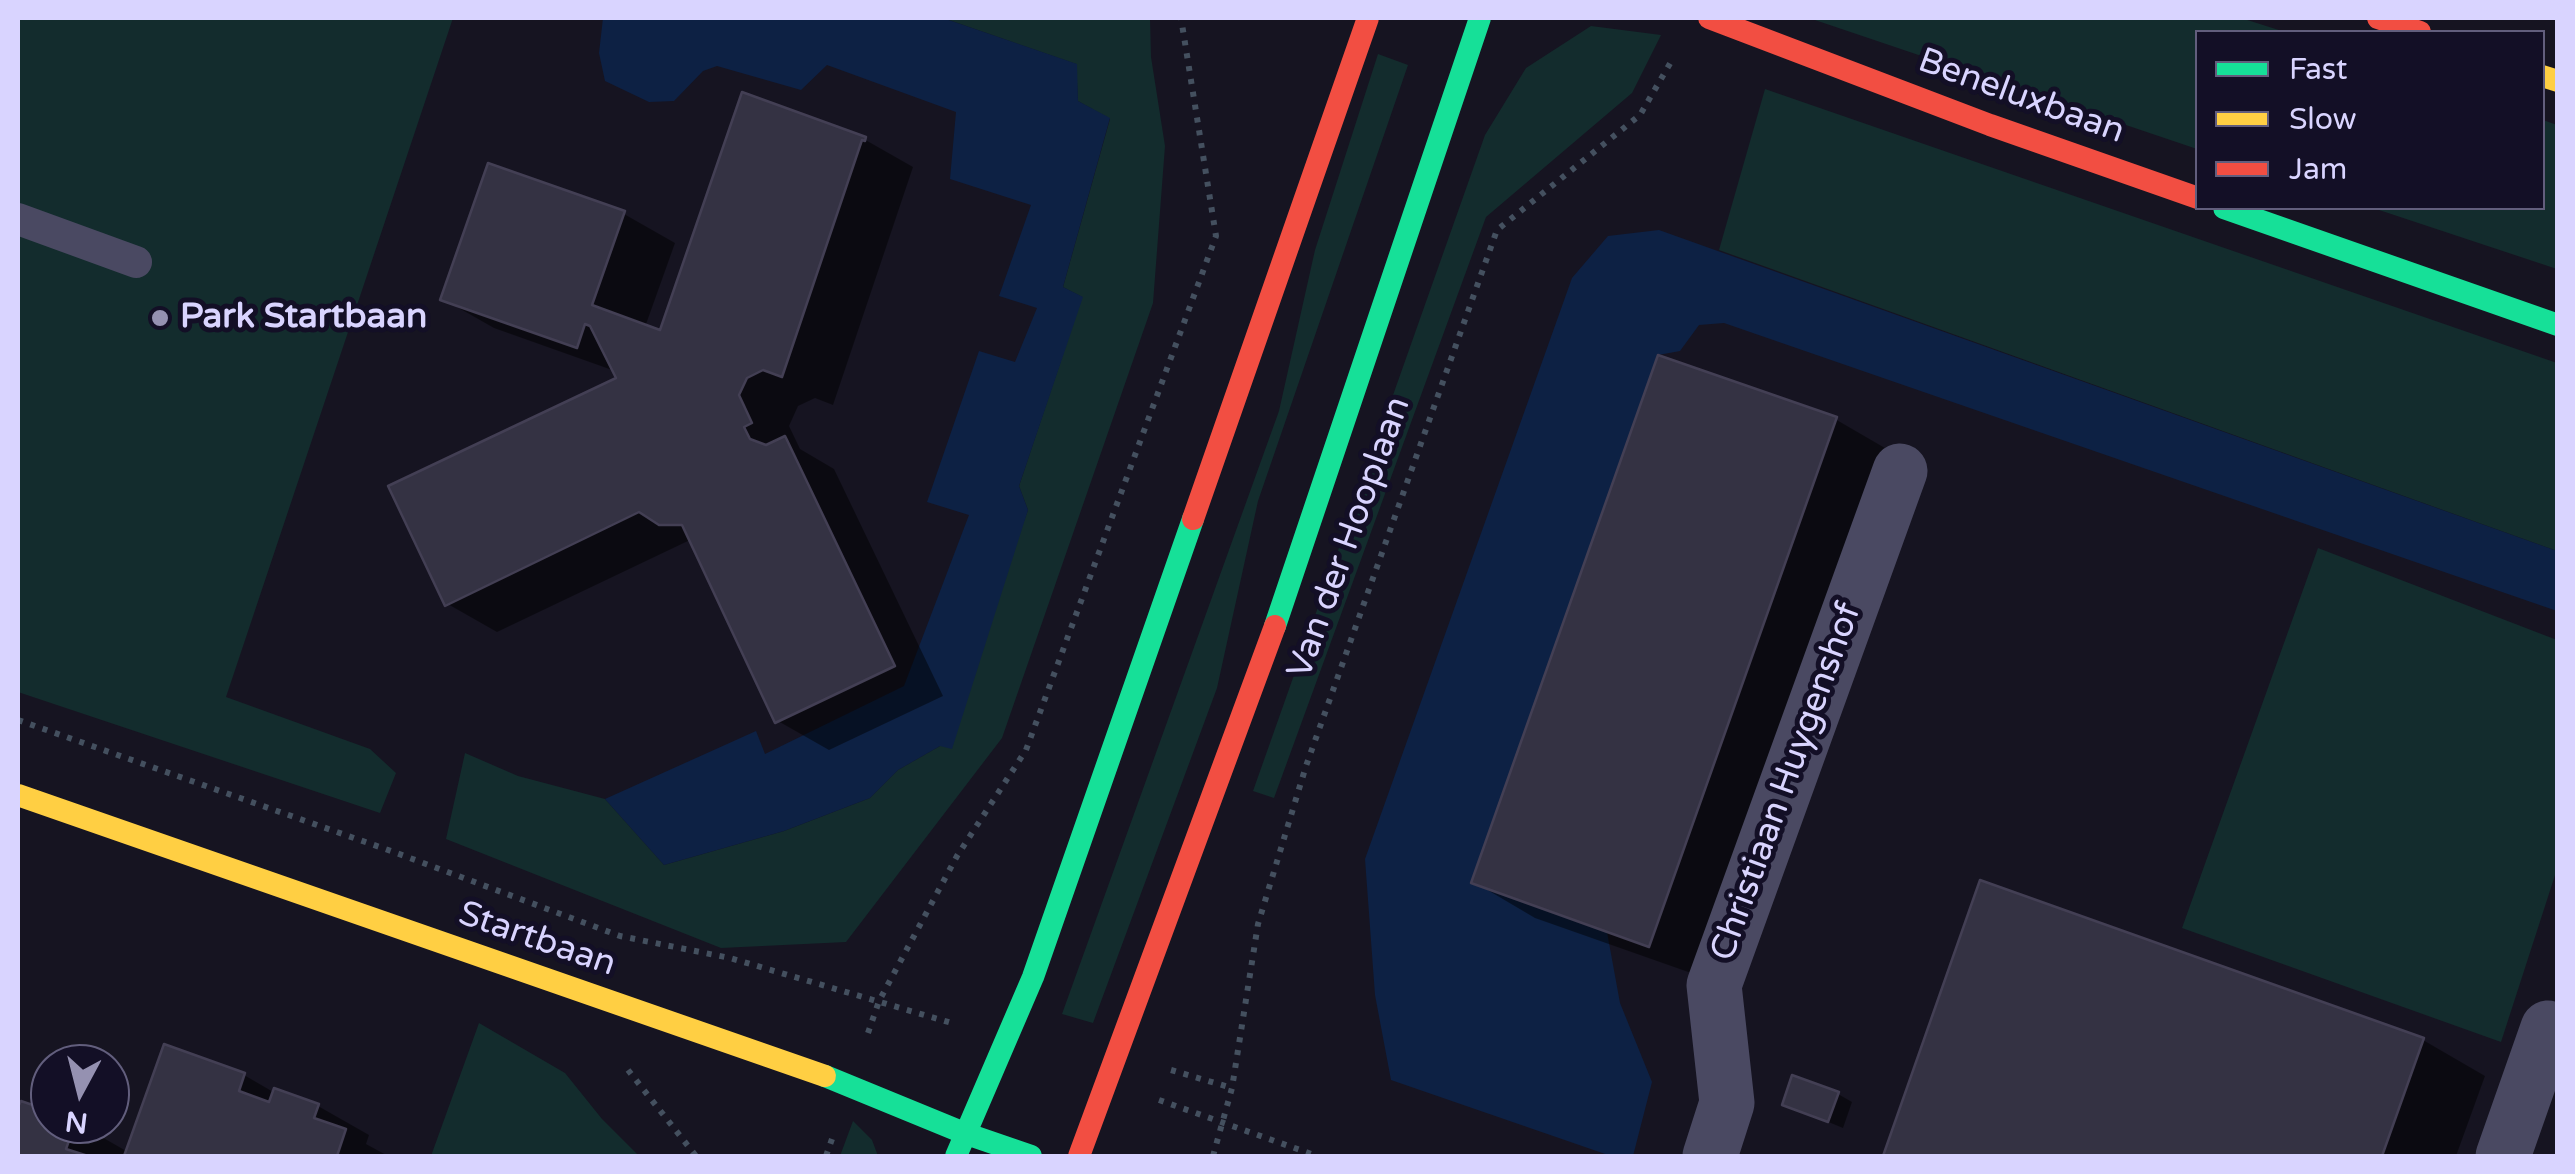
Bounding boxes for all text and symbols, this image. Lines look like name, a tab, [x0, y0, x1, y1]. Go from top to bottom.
legend	[2195, 30, 2545, 210]
street label: Beneluxbaan	[1912, 40, 2130, 154]
text: Fast	[2289, 51, 2348, 88]
text: Slow	[2289, 101, 2357, 138]
text: Jam	[2289, 151, 2347, 188]
place label: Park Startbaan	[180, 297, 427, 339]
marker: Park Startbaan	[149, 307, 171, 329]
street label: Van der Hooplaan	[1280, 391, 1420, 685]
street label: Christiaan Huygenshof	[1703, 597, 1871, 967]
street label: Startbaan	[453, 894, 621, 986]
north arrow	[30, 1044, 130, 1144]
text: N	[63, 1104, 90, 1140]

